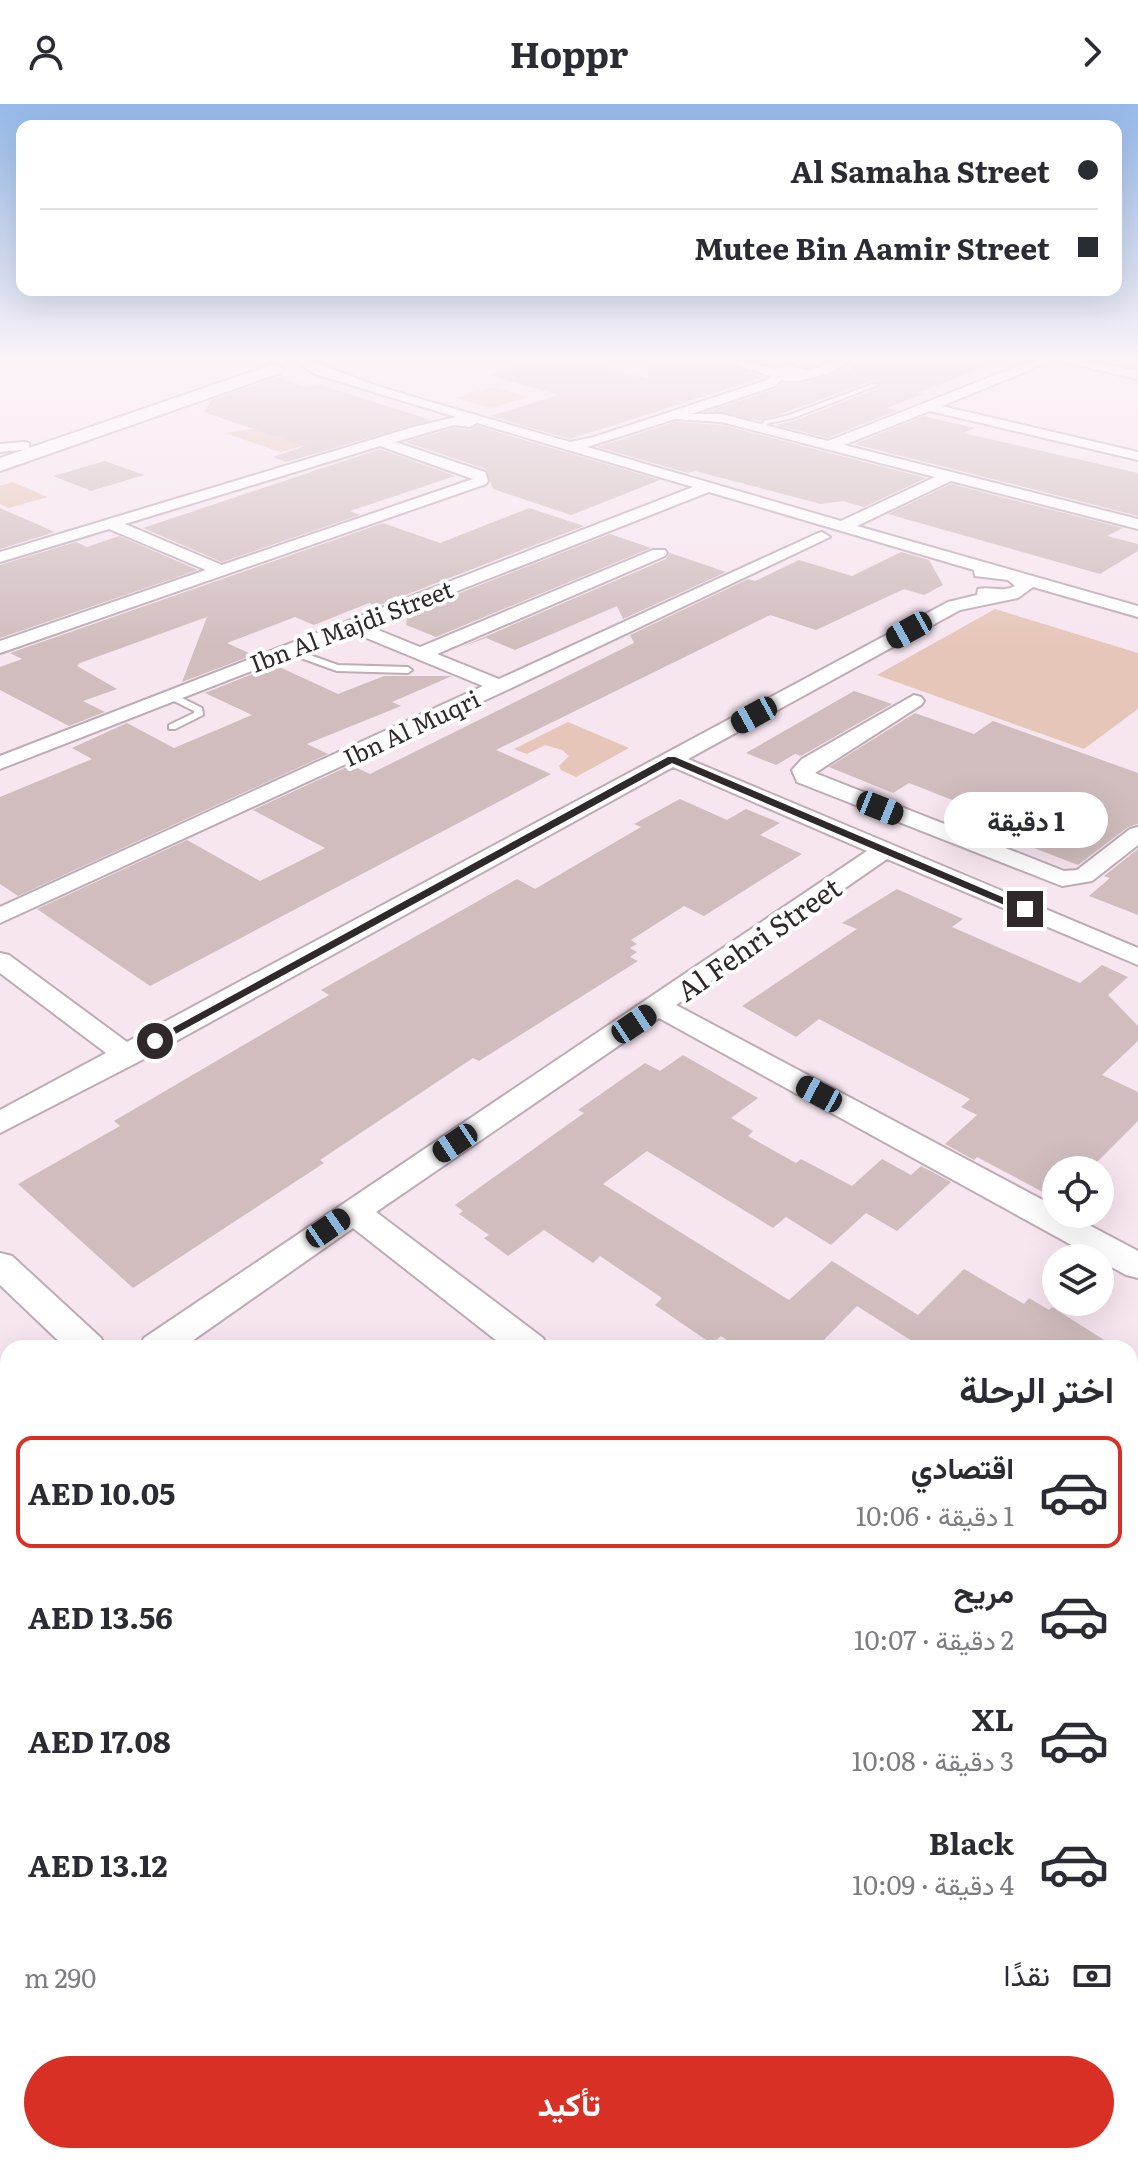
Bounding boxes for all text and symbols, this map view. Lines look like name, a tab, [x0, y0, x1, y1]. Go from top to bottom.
text: Hoppr	[510, 26, 628, 79]
icon: person	[24, 30, 68, 74]
icon: forward	[1070, 30, 1114, 74]
text: Al Samaha Street	[790, 148, 1050, 192]
text: Mutee Bin Aamir Street	[694, 225, 1050, 269]
street label: Ibn Al Majdi Street	[244, 570, 458, 680]
car	[882, 608, 936, 652]
street label: Ibn Al Muqri	[337, 680, 485, 774]
car	[727, 693, 781, 737]
car	[853, 788, 907, 828]
callout: 1 دقيقة	[943, 793, 1107, 849]
text: 1 دقيقة	[987, 800, 1065, 839]
street label: Al Fehri Street	[667, 865, 849, 1010]
route end	[1007, 891, 1043, 927]
car	[607, 1001, 661, 1047]
route start	[137, 1023, 173, 1059]
car	[792, 1072, 846, 1116]
car	[428, 1120, 482, 1166]
map controls	[1042, 1156, 1114, 1316]
button: locate	[1042, 1156, 1114, 1228]
car	[301, 1204, 355, 1252]
button: layers	[1042, 1244, 1114, 1316]
text: اختر الرحلة	[959, 1361, 1114, 1414]
text: اقتصادي	[911, 1444, 1014, 1488]
icon: car	[1038, 1456, 1110, 1528]
text: AED 10.05	[28, 1470, 175, 1514]
text: 1 دقيقة · 10:06	[856, 1495, 1014, 1534]
text: مريح	[954, 1568, 1014, 1612]
icon: car	[1038, 1580, 1110, 1652]
text: AED 13.56	[28, 1594, 173, 1638]
text: 2 دقيقة · 10:07	[854, 1619, 1014, 1658]
text: XL	[972, 1696, 1014, 1740]
icon: car	[1038, 1704, 1110, 1776]
text: AED 17.08	[28, 1718, 171, 1762]
text: 3 دقيقة · 10:08	[852, 1740, 1014, 1779]
text: Black	[929, 1820, 1014, 1864]
icon: car	[1038, 1828, 1110, 1900]
text: AED 13.12	[28, 1842, 168, 1886]
text: 4 دقيقة · 10:09	[852, 1864, 1014, 1903]
text: نقدًا	[1004, 1951, 1050, 1995]
icon: cash	[1070, 1954, 1114, 1998]
text: 290 m	[24, 1957, 96, 1996]
button: تأكيد	[24, 2056, 1114, 2148]

